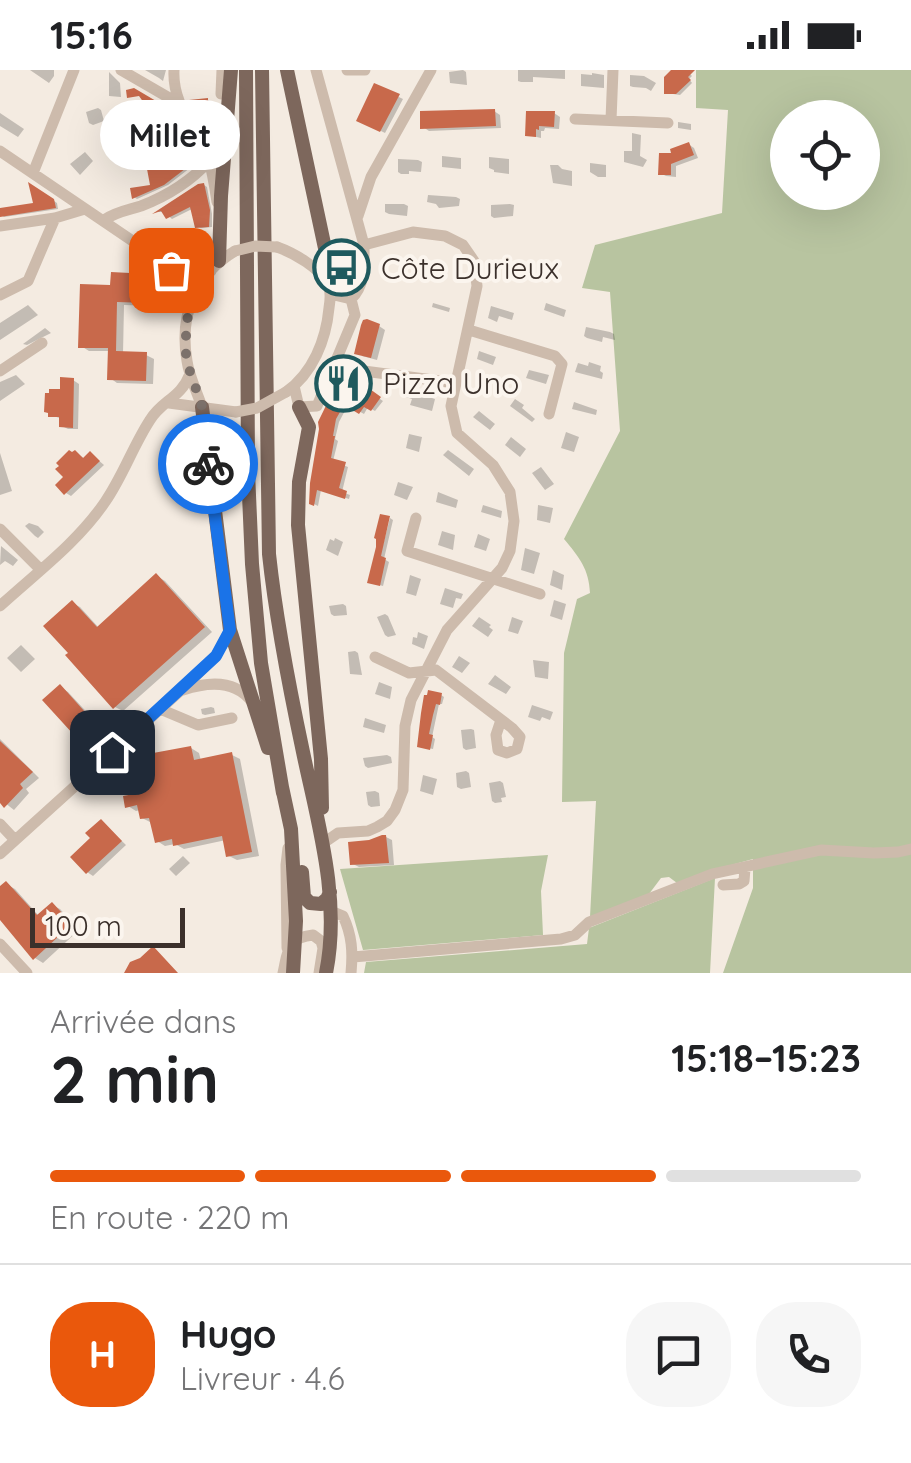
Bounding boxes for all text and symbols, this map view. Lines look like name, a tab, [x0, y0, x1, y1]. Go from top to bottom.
text: 15:16	[50, 11, 133, 59]
callout: Millet	[101, 100, 241, 170]
map controls	[770, 100, 880, 210]
button: locate	[770, 100, 880, 210]
text: Millet	[129, 115, 211, 155]
pin	[129, 228, 214, 313]
bus stop icon: Côte Durieux	[312, 238, 372, 298]
icon: bag	[144, 243, 199, 298]
place label: Côte Durieux	[381, 249, 559, 287]
restaurant icon: Pizza Uno	[314, 353, 374, 413]
place label: Pizza Uno	[383, 364, 519, 402]
courier	[158, 414, 258, 514]
icon: bike	[181, 437, 236, 492]
pin	[70, 710, 155, 795]
icon: home	[85, 725, 140, 780]
scale bar	[30, 903, 185, 948]
text: 100 m	[45, 908, 122, 943]
text: Arrivée dans	[50, 1001, 236, 1041]
text: 15:18–15:23	[671, 1034, 861, 1082]
text: 2 min	[50, 1038, 219, 1119]
text: En route · 220 m	[50, 1197, 289, 1237]
button: chat	[626, 1302, 731, 1407]
button: phone	[756, 1302, 861, 1407]
text: Hugo	[180, 1310, 276, 1358]
text: H	[89, 1330, 116, 1378]
text: Livreur · 4.6	[180, 1358, 345, 1398]

